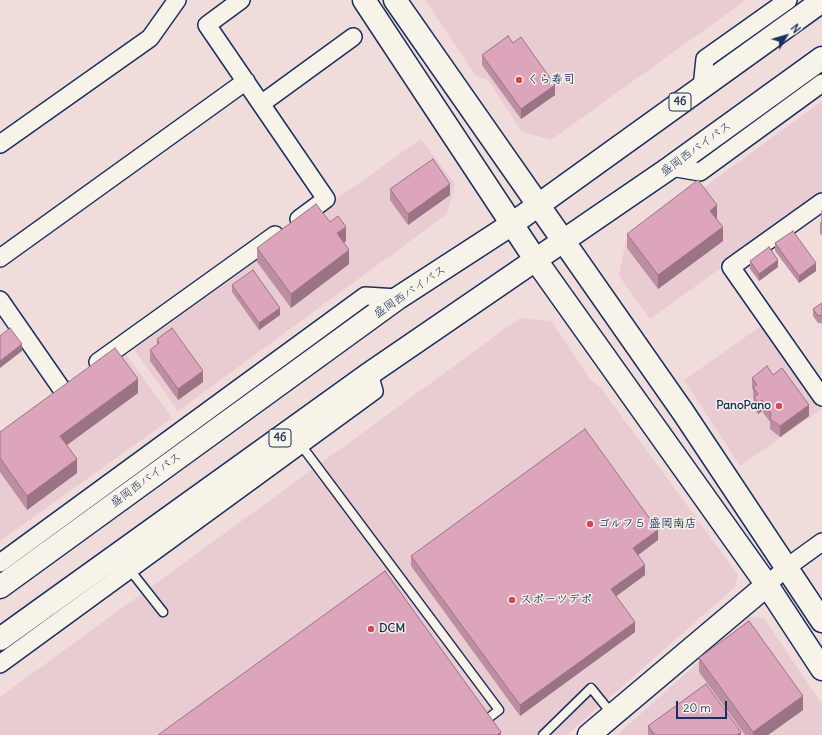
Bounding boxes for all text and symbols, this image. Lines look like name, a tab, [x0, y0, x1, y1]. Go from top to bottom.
north arrow	[766, 16, 806, 56]
text: N	[788, 21, 803, 36]
place label: くら寿司	[527, 73, 575, 87]
marker: くら寿司	[514, 75, 524, 85]
road number: 46	[669, 93, 691, 111]
street label: 盛岡西バイパス	[658, 118, 734, 180]
street label: 盛岡西バイパス	[371, 263, 449, 321]
place label: PanoPano	[716, 399, 771, 413]
marker: PanoPano	[774, 401, 784, 411]
road number: 46	[269, 429, 291, 447]
street label: 盛岡西バイパス	[108, 449, 184, 511]
place label: ゴルフ５ 盛岡南店	[598, 517, 697, 531]
marker: ゴルフ５ 盛岡南店	[585, 519, 595, 529]
place label: スポーツデポ	[520, 593, 592, 607]
marker: スポーツデポ	[507, 595, 517, 605]
place label: DCM	[379, 622, 405, 636]
marker: DCM	[366, 624, 376, 634]
scale bar	[678, 693, 729, 719]
text: 20 m	[683, 700, 711, 715]

